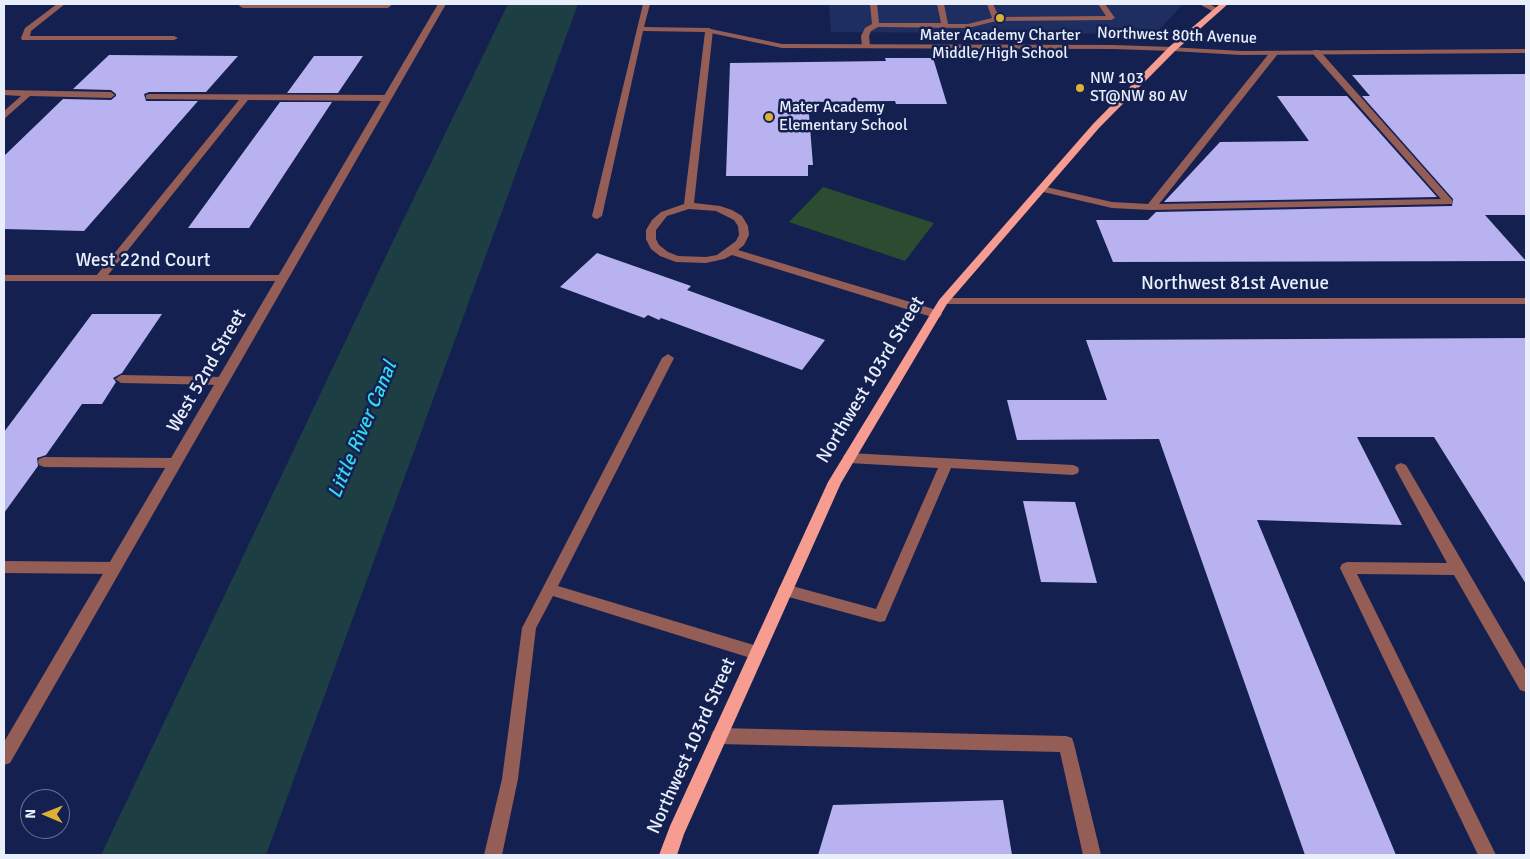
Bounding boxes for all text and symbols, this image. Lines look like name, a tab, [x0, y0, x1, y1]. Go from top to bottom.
marker: Mater Academy Charter Middle/High School	[994, 12, 1006, 24]
street label: Northwest 80th Avenue	[1097, 24, 1257, 48]
place label: Mater Academy Charter Middle/High School	[920, 26, 1080, 64]
place label: NW 103 ST@NW 80 AV	[1090, 69, 1187, 107]
marker: NW 103 ST@NW 80 AV	[1074, 82, 1086, 94]
place label: Mater Academy Elementary School	[779, 98, 908, 136]
marker: Mater Academy Elementary School	[763, 111, 775, 123]
street label: West 22nd Court	[76, 250, 210, 272]
street label: Northwest 81st Avenue	[1141, 273, 1329, 295]
street label: Northwest 103rd Street	[812, 293, 930, 467]
street label: West 52nd Street	[162, 305, 252, 437]
water label: Little River Canal	[323, 358, 403, 502]
street label: Northwest 103rd Street	[643, 654, 741, 838]
north arrow	[20, 789, 70, 839]
text: N	[22, 809, 39, 819]

